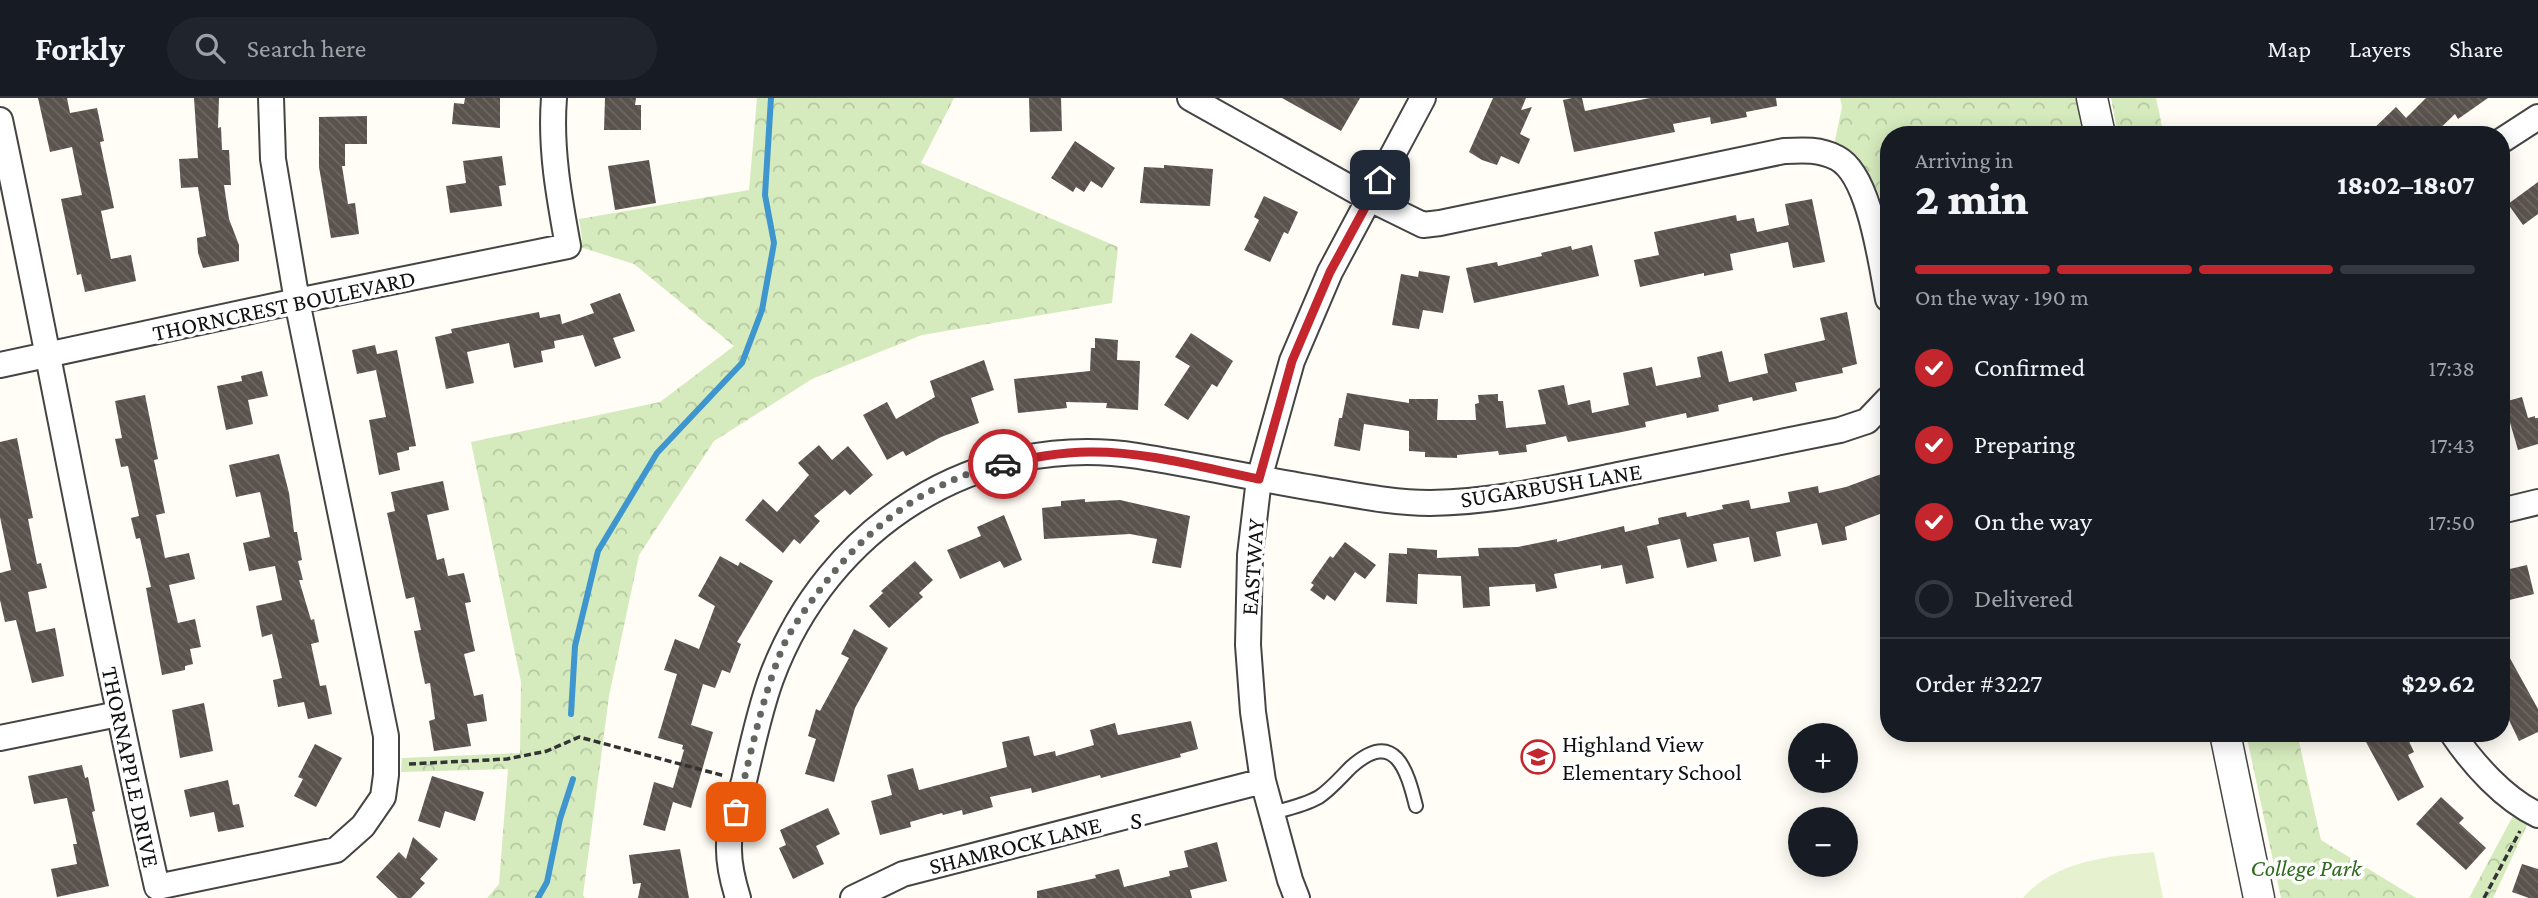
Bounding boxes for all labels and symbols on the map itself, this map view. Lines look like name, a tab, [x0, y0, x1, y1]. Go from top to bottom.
pin	[1350, 150, 1410, 210]
street label: THORNCREST BOULEVARD	[150, 264, 418, 346]
courier	[968, 429, 1038, 499]
street label: SUGARBUSH LANE	[1458, 457, 1644, 513]
street label: EASTWAY	[1235, 517, 1269, 616]
street label: THORNAPPLE DRIVE	[97, 664, 165, 870]
place label: Highland View Elementary School	[1562, 730, 1742, 785]
school or university icon: Highland View Elementary School	[1519, 738, 1557, 776]
pin	[706, 782, 766, 842]
district label: S	[1130, 806, 1144, 835]
street label: SHAMROCK LANE	[926, 811, 1104, 879]
park label: College Park	[2251, 854, 2363, 881]

